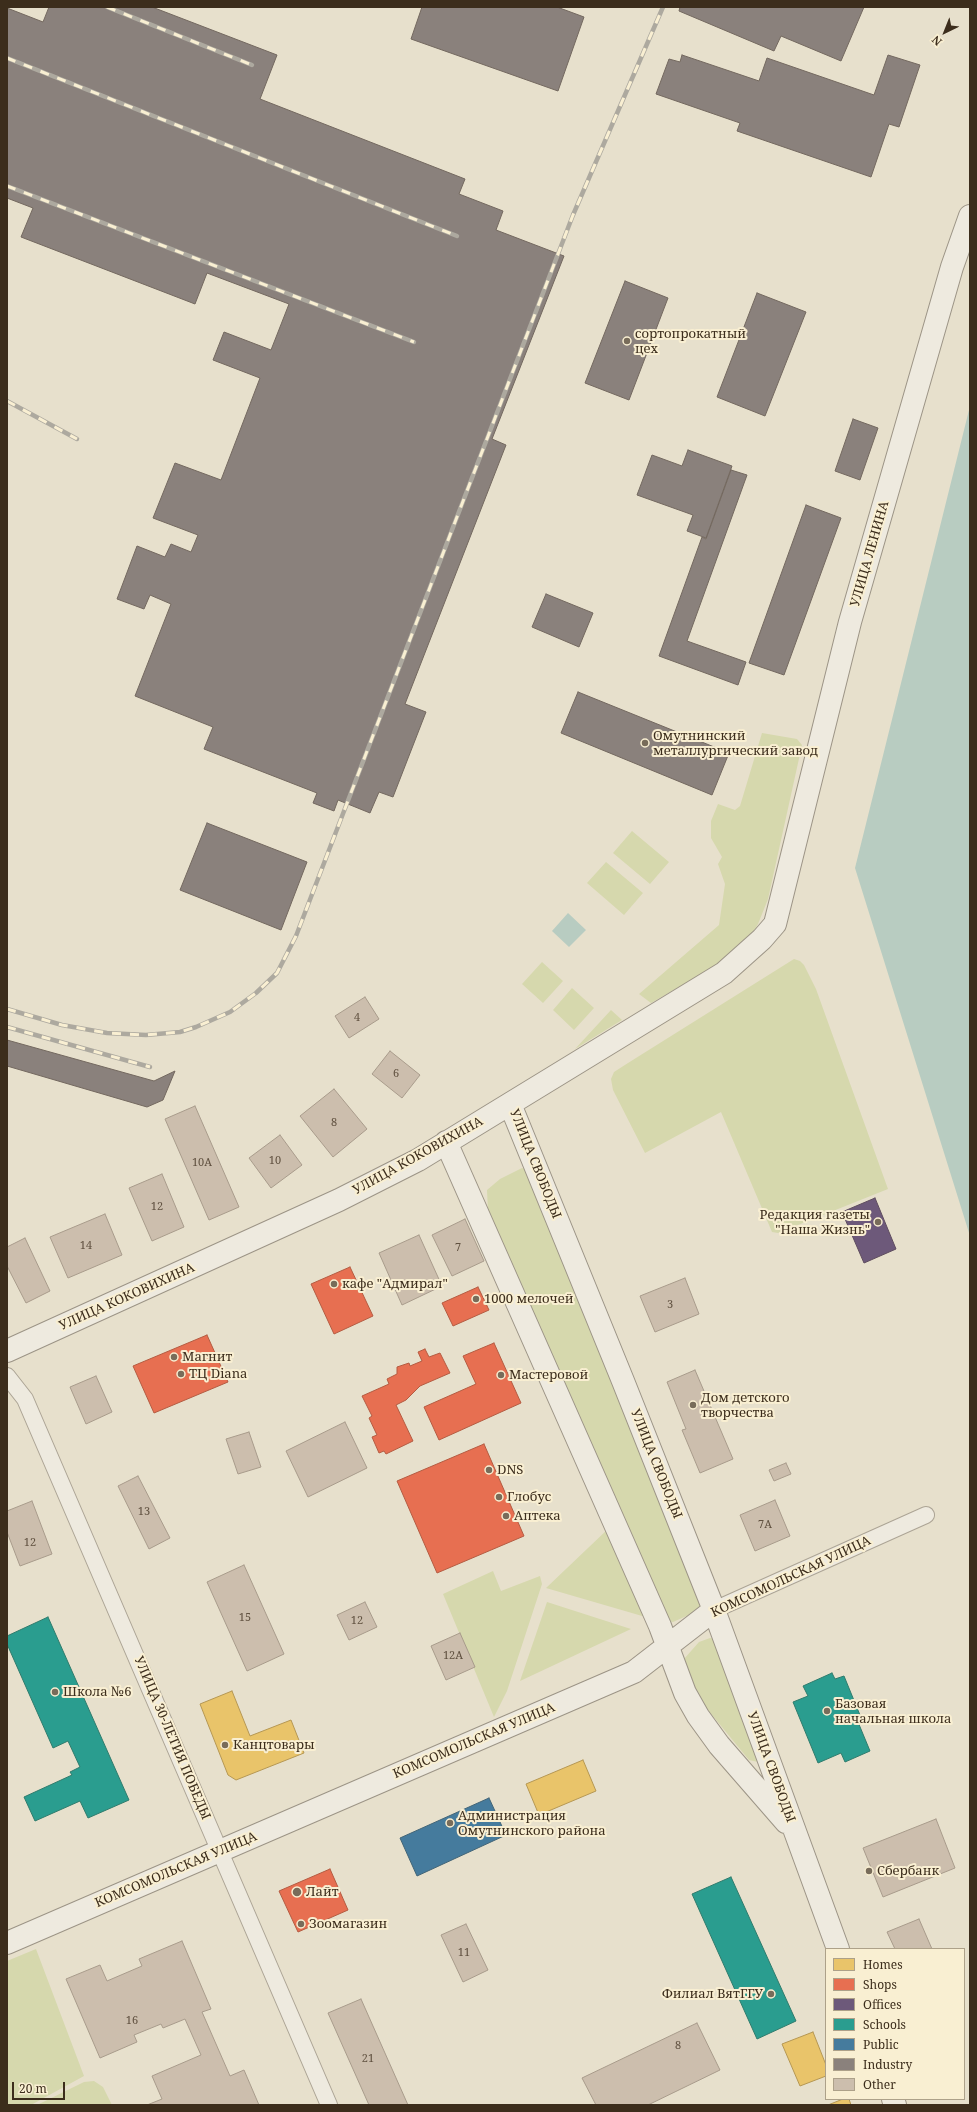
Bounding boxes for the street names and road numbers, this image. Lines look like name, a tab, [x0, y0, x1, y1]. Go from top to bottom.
street label: УЛИЦА ЛЕНИНА	[847, 499, 893, 609]
street label: УЛИЦА СВОБОДЫ	[506, 1107, 564, 1221]
street label: УЛИЦА КОКОВИХИНА	[350, 1114, 486, 1198]
street label: УЛИЦА КОКОВИХИНА	[57, 1260, 197, 1334]
street label: УЛИЦА СВОБОДЫ	[627, 1407, 685, 1521]
street label: КОМСОМОЛЬСКАЯ УЛИЦА	[709, 1533, 873, 1621]
street label: УЛИЦА 30-ЛЕТИЯ ПОБЕДЫ	[130, 1654, 214, 1822]
street label: КОМСОМОЛЬСКАЯ УЛИЦА	[391, 1700, 557, 1782]
street label: УЛИЦА СВОБОДЫ	[744, 1710, 798, 1824]
street label: КОМСОМОЛЬСКАЯ УЛИЦА	[93, 1829, 259, 1911]

